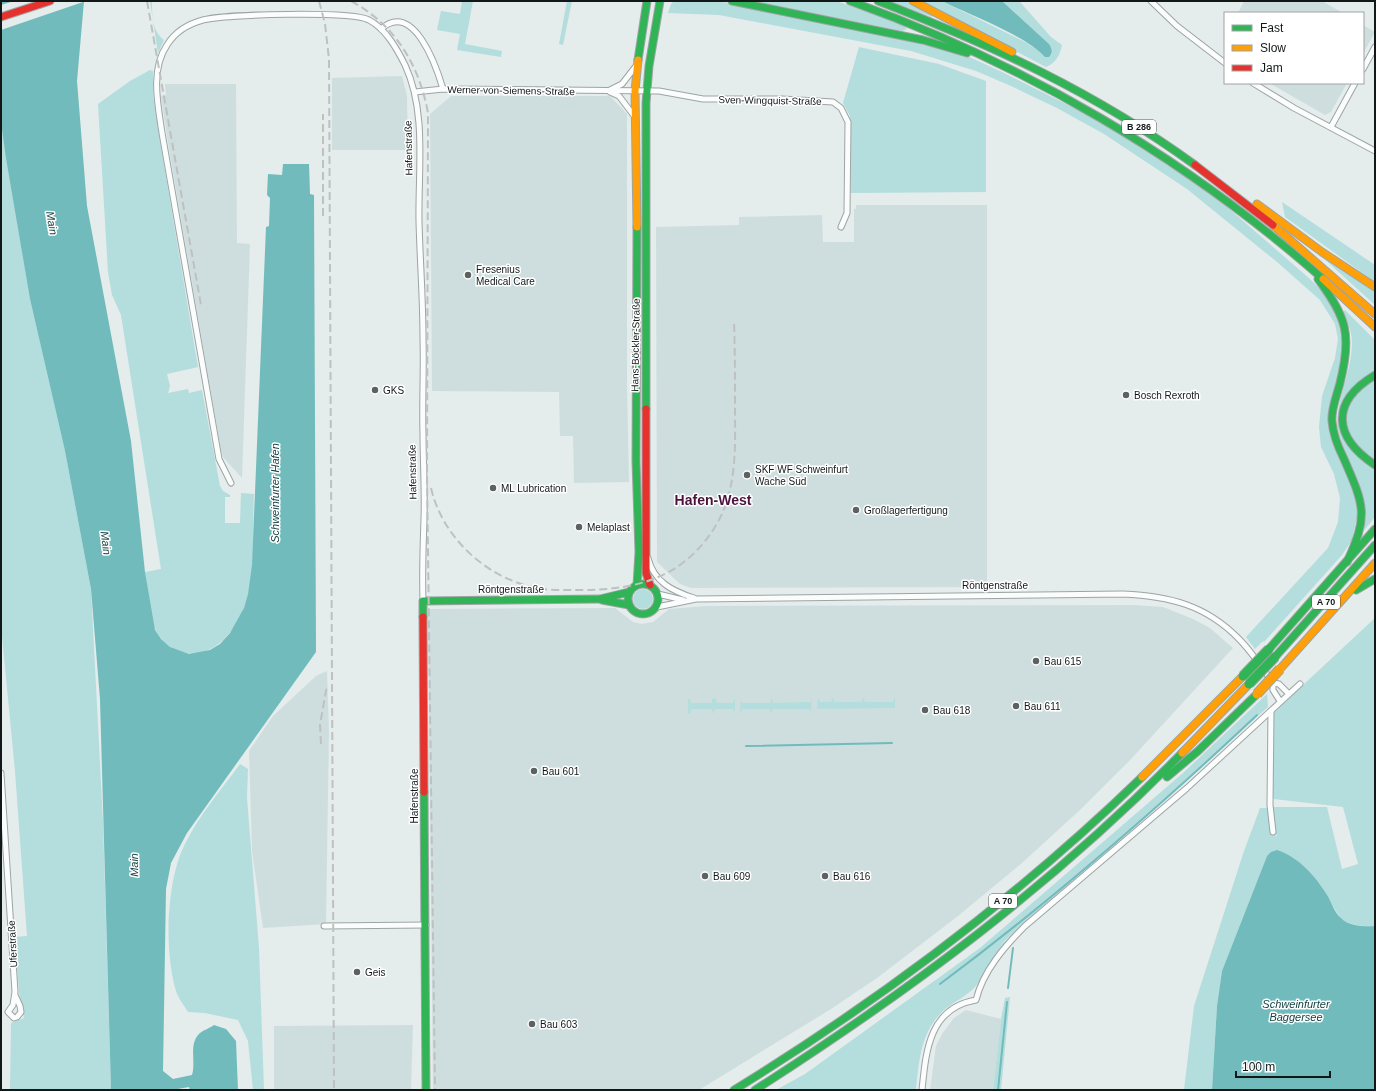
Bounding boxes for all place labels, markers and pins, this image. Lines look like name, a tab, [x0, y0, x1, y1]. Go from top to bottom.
place label: Fresenius Medical Care	[476, 264, 535, 287]
marker: Fresenius Medical Care	[463, 270, 473, 280]
marker: GKS	[370, 385, 380, 395]
place label: GKS	[383, 385, 404, 396]
marker: Bosch Rexroth	[1121, 390, 1131, 400]
place label: Bosch Rexroth	[1134, 390, 1200, 401]
place label: SKF WF Schweinfurt Wache Süd	[755, 464, 848, 487]
marker: SKF WF Schweinfurt Wache Süd	[742, 470, 752, 480]
marker: ML Lubrication	[488, 483, 498, 493]
place label: ML Lubrication	[501, 483, 566, 494]
marker: Großlagerfertigung	[851, 505, 861, 515]
place label: Großlagerfertigung	[864, 505, 948, 516]
marker: Melaplast	[574, 522, 584, 532]
place label: Melaplast	[587, 522, 630, 533]
marker: Bau 615	[1031, 656, 1041, 666]
place label: Bau 615	[1044, 656, 1082, 667]
marker: Bau 611	[1011, 701, 1021, 711]
place label: Bau 611	[1024, 701, 1061, 712]
marker: Bau 618	[920, 705, 930, 715]
place label: Bau 618	[933, 705, 971, 716]
marker: Bau 601	[529, 766, 539, 776]
place label: Bau 601	[542, 766, 580, 777]
marker: Bau 609	[700, 871, 710, 881]
place label: Bau 609	[713, 871, 751, 882]
marker: Bau 616	[820, 871, 830, 881]
place label: Bau 616	[833, 871, 871, 882]
marker: Geis	[352, 967, 362, 977]
place label: Geis	[365, 967, 386, 978]
marker: Bau 603	[527, 1019, 537, 1029]
place label: Bau 603	[540, 1019, 578, 1030]

